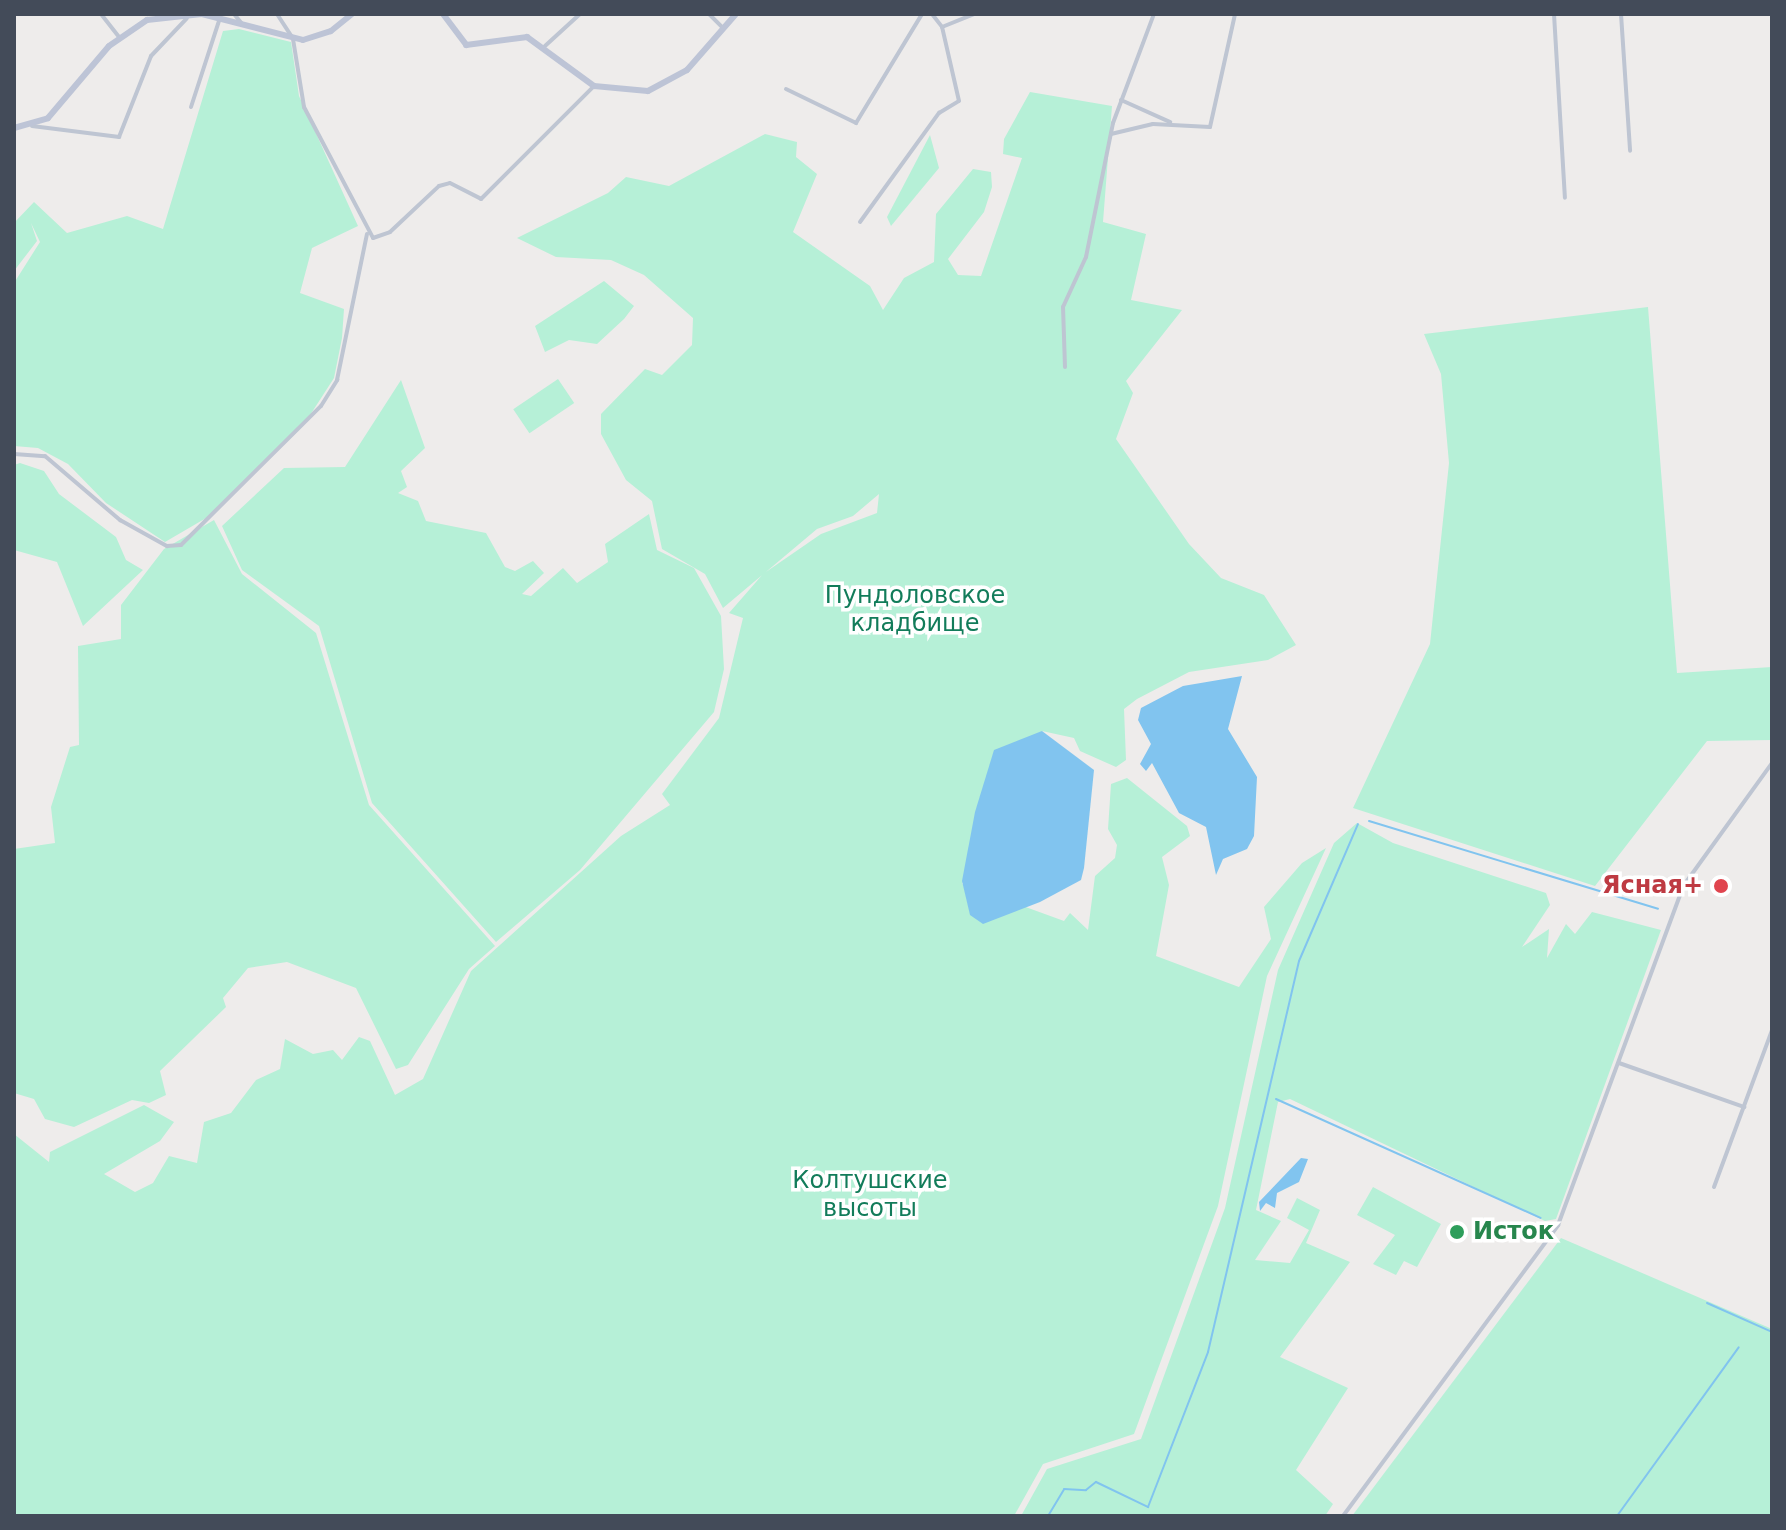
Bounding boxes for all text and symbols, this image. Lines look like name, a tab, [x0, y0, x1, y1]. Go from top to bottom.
park label: Пундоловское кладбище	[825, 582, 1005, 638]
place label: Ясная+	[1602, 872, 1703, 900]
marker: Ясная+	[1710, 875, 1732, 897]
park label: Колтушские высоты	[792, 1167, 948, 1223]
place label: Исток	[1473, 1218, 1554, 1246]
marker: Исток	[1448, 1223, 1466, 1241]

